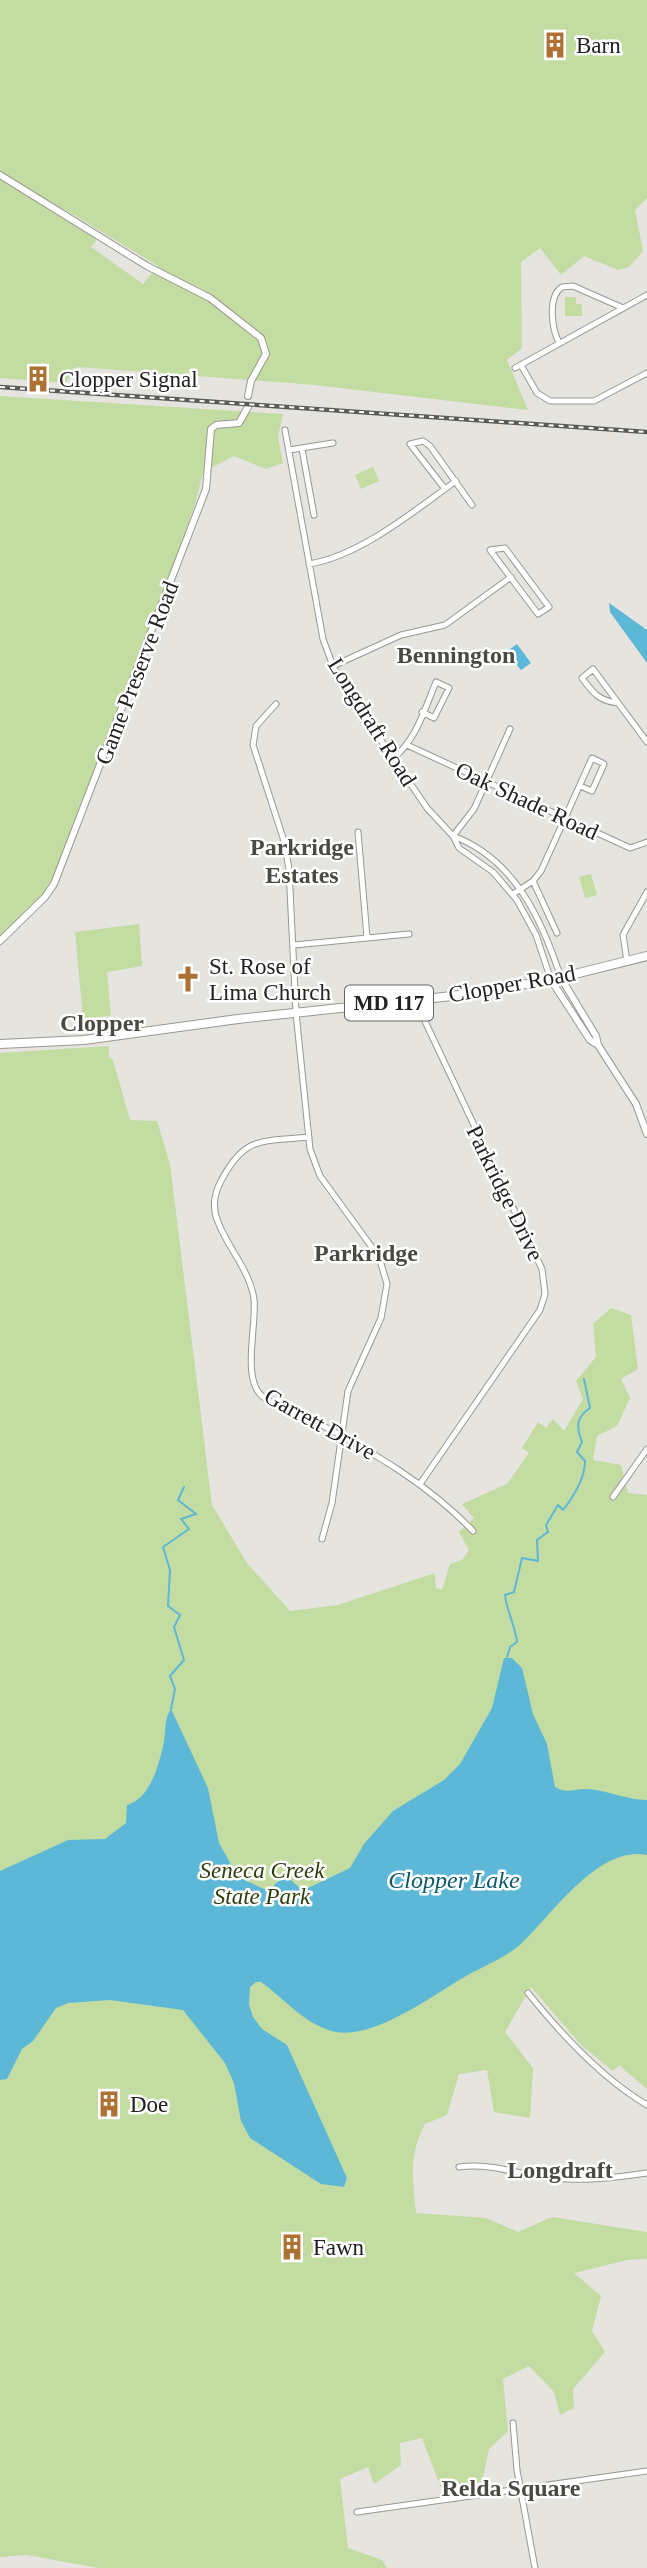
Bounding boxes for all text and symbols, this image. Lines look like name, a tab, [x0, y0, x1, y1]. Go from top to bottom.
building icon: Barn	[540, 30, 570, 60]
place label: Barn	[576, 33, 621, 58]
building icon: Clopper Signal	[23, 364, 53, 394]
place label: Clopper Signal	[59, 367, 198, 392]
street label: Game Preserve Road	[91, 577, 184, 768]
district label: Bennington	[397, 642, 515, 668]
street label: Longdraft Road	[323, 653, 422, 791]
street label: Oak Shade Road	[452, 757, 603, 845]
district label: Parkridge Estates	[250, 834, 354, 888]
place label: St. Rose of Lima Church	[209, 954, 331, 1005]
street label: Clopper Road	[447, 960, 578, 1007]
church icon: St. Rose of Lima Church	[173, 964, 203, 994]
road number: MD 117	[345, 986, 433, 1020]
district label: Clopper	[60, 1010, 144, 1036]
street label: Parkridge Drive	[461, 1121, 549, 1265]
district label: Parkridge	[314, 1240, 418, 1266]
street label: Garrett Drive	[260, 1383, 380, 1465]
park label: Seneca Creek State Park	[200, 1858, 325, 1909]
water label: Clopper Lake	[388, 1867, 520, 1893]
building icon: Doe	[94, 2089, 124, 2119]
place label: Doe	[130, 2092, 168, 2117]
district label: Longdraft	[507, 2157, 613, 2183]
building icon: Fawn	[277, 2232, 307, 2262]
place label: Fawn	[313, 2235, 365, 2260]
district label: Relda Square	[442, 2475, 581, 2501]

